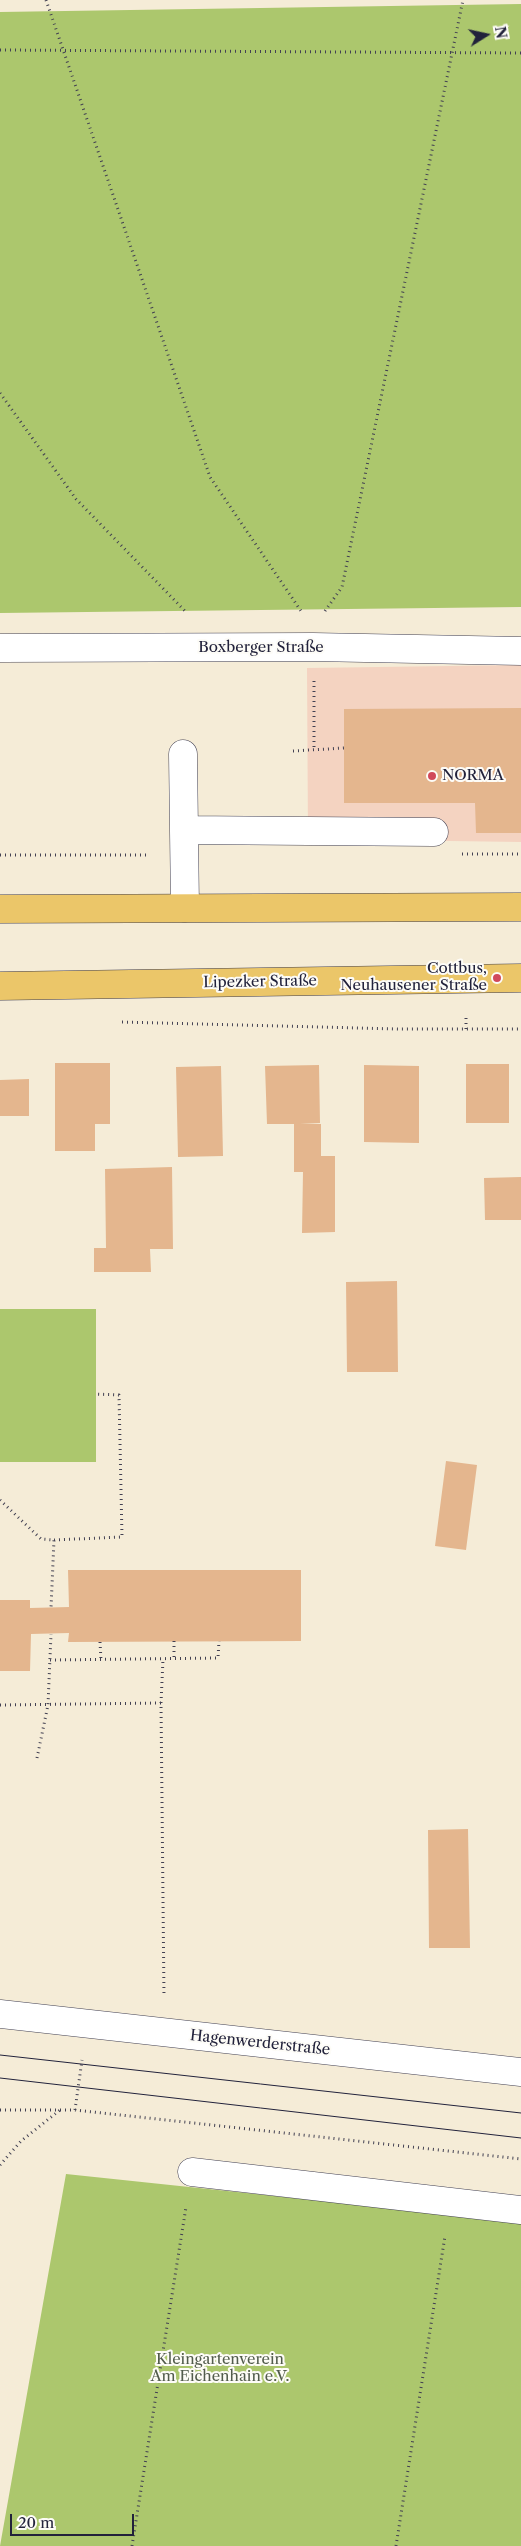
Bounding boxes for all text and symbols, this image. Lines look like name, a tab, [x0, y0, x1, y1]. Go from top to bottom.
north arrow	[461, 10, 511, 60]
text: N	[491, 25, 511, 40]
street label: Boxberger Straße	[198, 639, 324, 657]
place label: NORMA	[442, 767, 504, 785]
marker: NORMA	[426, 770, 438, 782]
place label: Cottbus, Neuhausener Straße	[340, 960, 487, 995]
street label: Lipezker Straße	[203, 972, 317, 992]
marker: Cottbus, Neuhausener Straße	[491, 972, 503, 984]
street label: Hagenwerderstraße	[189, 2027, 331, 2059]
park label: Kleingartenverein Am Eichenhain e.V.	[150, 2351, 290, 2386]
scale bar	[12, 2504, 136, 2536]
text: 20 m	[18, 2513, 54, 2532]

